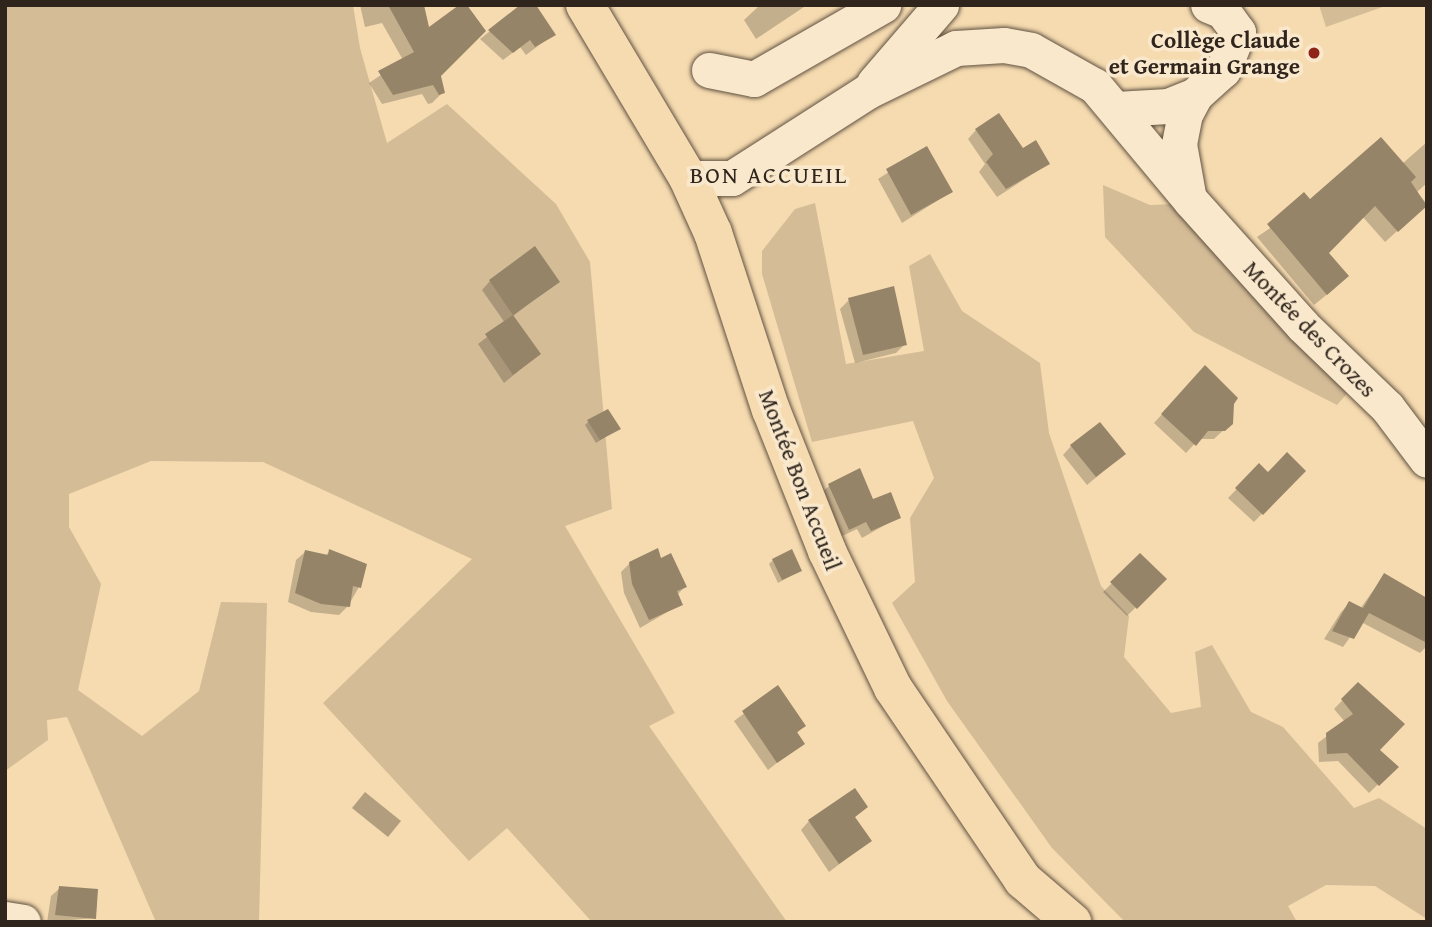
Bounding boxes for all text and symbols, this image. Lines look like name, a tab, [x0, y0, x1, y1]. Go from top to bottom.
place label: Collège Claude et Germain Grange	[1109, 26, 1300, 80]
marker: Collège Claude et Germain Grange	[1306, 45, 1322, 61]
district label: BON ACCUEIL	[691, 161, 847, 189]
street label: Montée des Crozes	[1238, 255, 1382, 403]
street label: Montée Bon Accueil	[753, 386, 847, 574]

